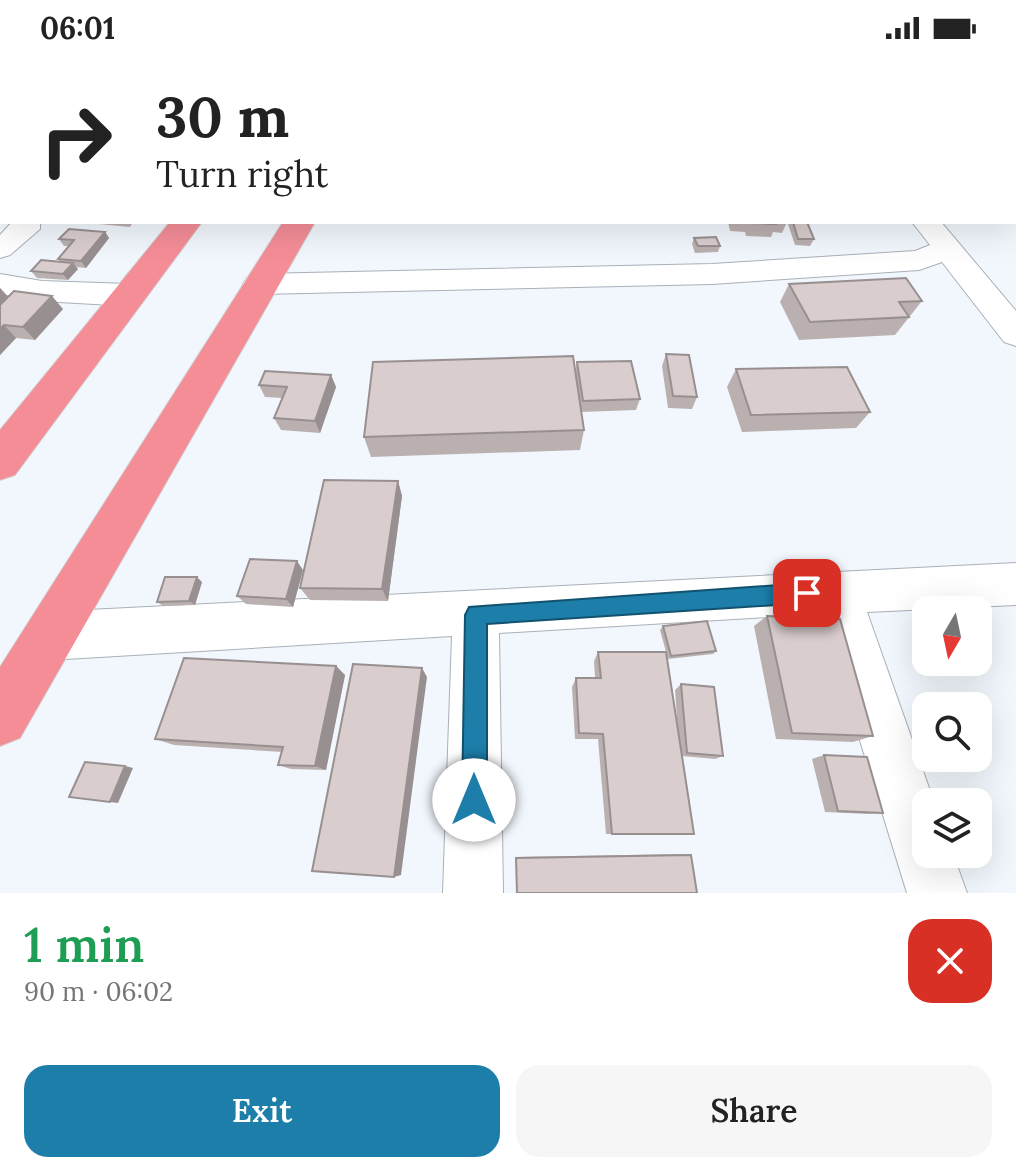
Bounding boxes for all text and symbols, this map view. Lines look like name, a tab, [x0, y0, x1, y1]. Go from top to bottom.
text: 06:01	[40, 9, 115, 47]
text: 30 m	[156, 81, 289, 152]
icon: right	[24, 88, 128, 192]
text: Turn right	[156, 151, 329, 197]
pin	[773, 559, 841, 627]
icon: arrive	[785, 571, 829, 615]
north arrow	[912, 596, 992, 676]
map controls	[912, 596, 992, 868]
button: search	[912, 692, 992, 772]
position arrow	[432, 758, 516, 842]
button: layers	[912, 788, 992, 868]
text: 1 min	[24, 914, 144, 975]
button: close	[908, 919, 992, 1003]
text: 90 m · 06:02	[24, 975, 173, 1008]
button: Exit	[24, 1065, 500, 1157]
button: Share	[516, 1065, 992, 1157]

